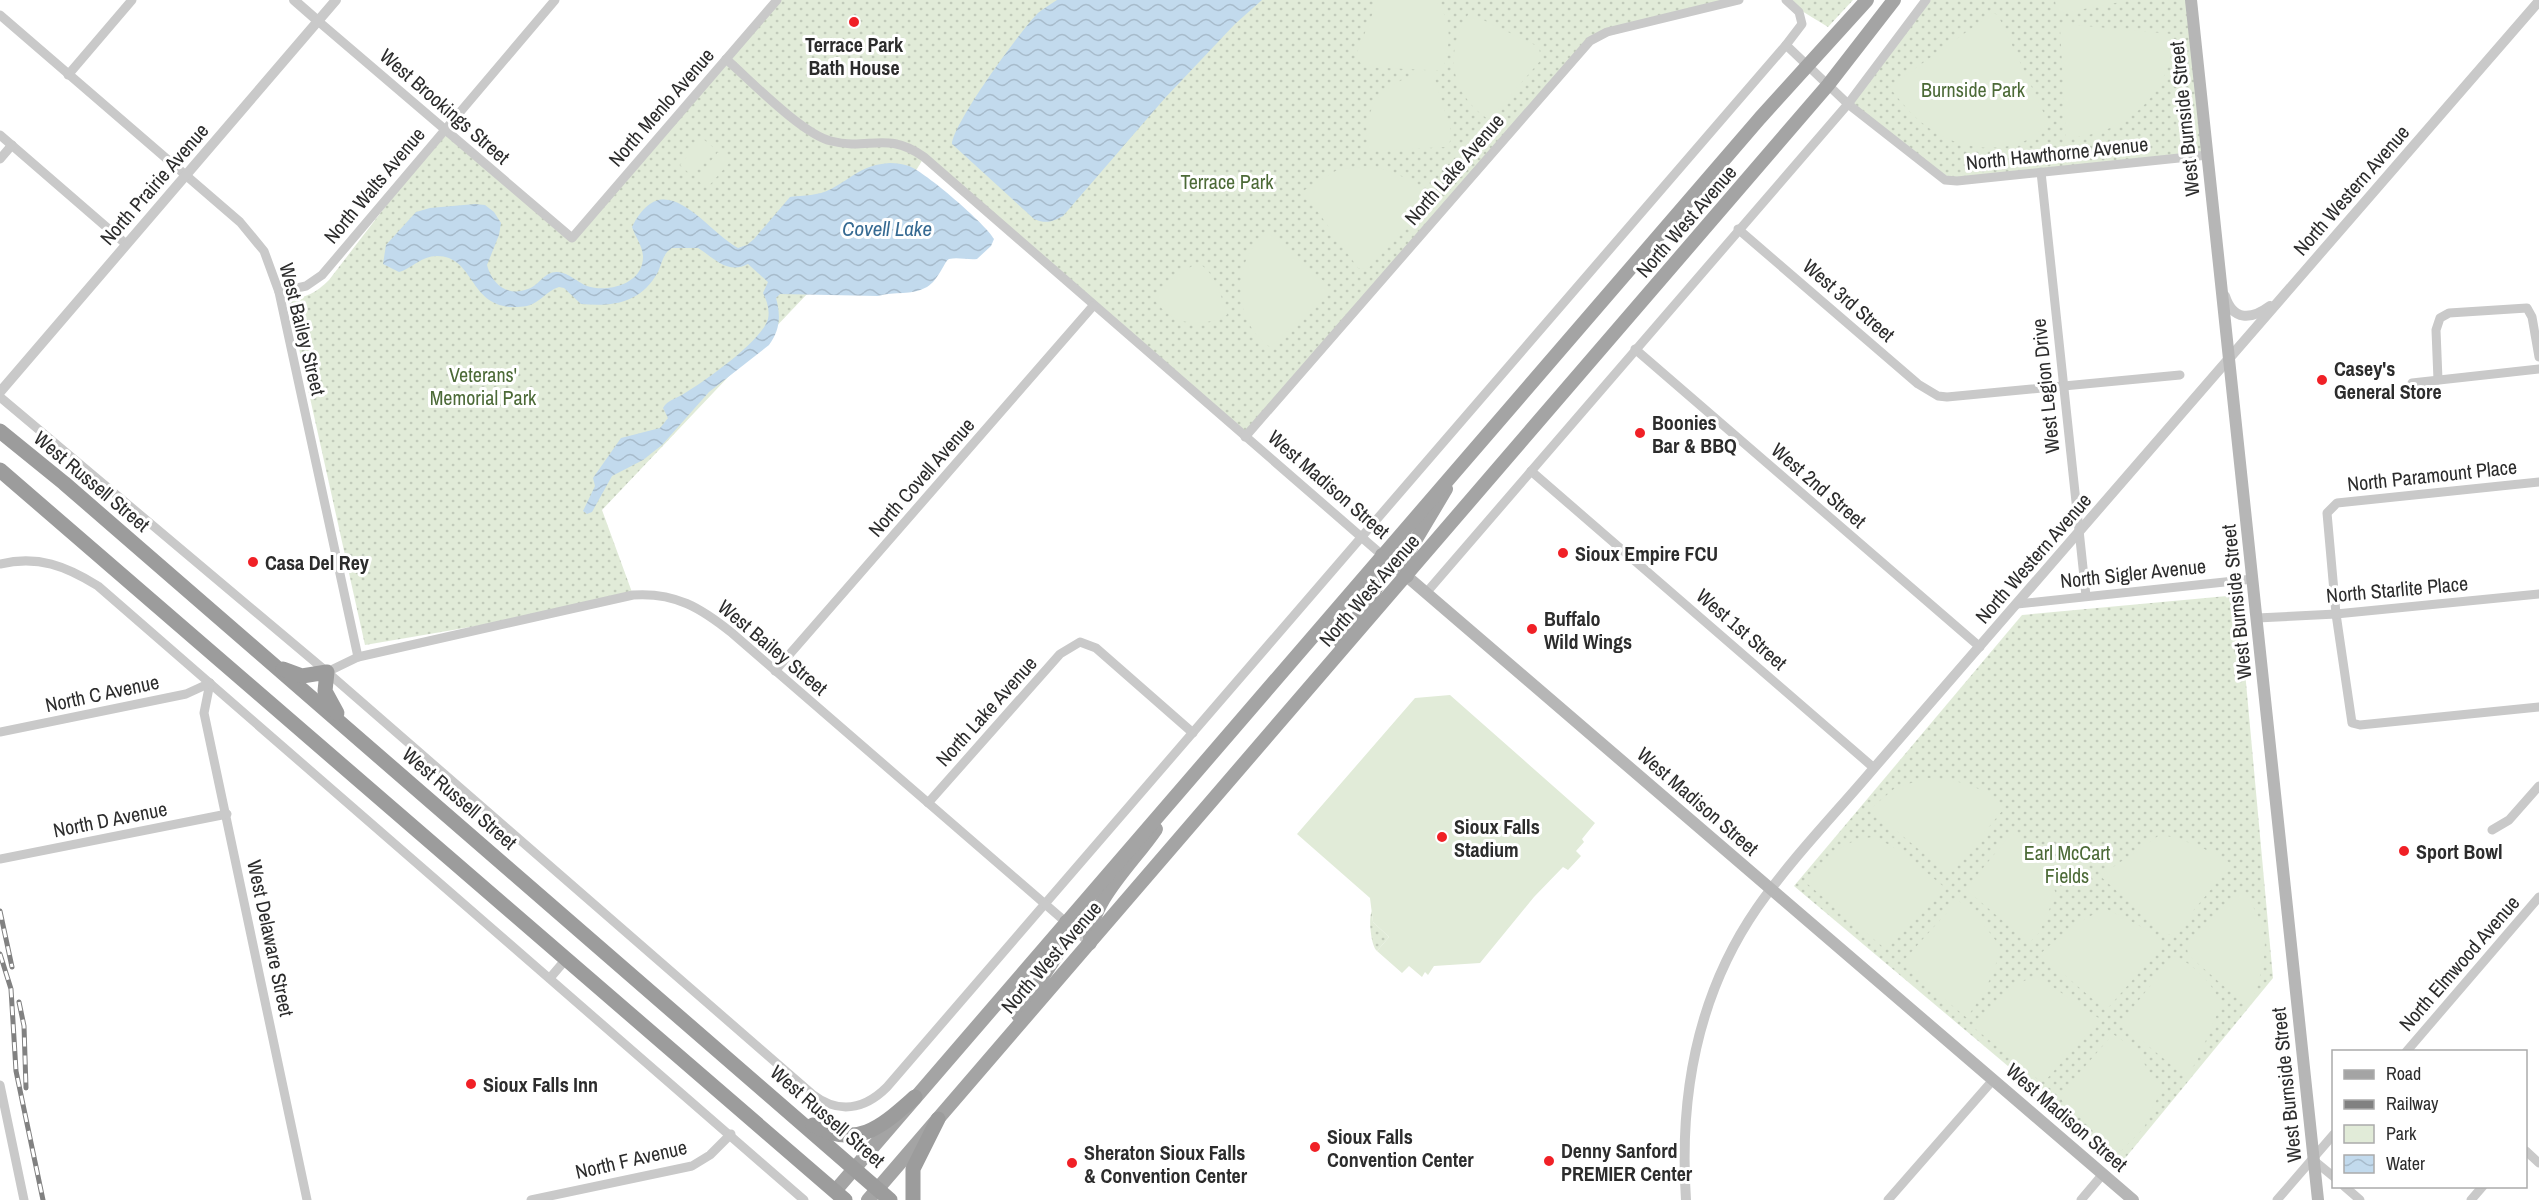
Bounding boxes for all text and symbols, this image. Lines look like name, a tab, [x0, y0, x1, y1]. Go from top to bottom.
marker: Terrace Park Bath House	[847, 15, 861, 29]
place label: Terrace Park Bath House	[805, 31, 904, 81]
street label: West Burnside Street	[2162, 40, 2206, 198]
street label: West Brookings Street	[374, 42, 516, 170]
street label: North Menlo Avenue	[602, 42, 720, 172]
park label: Burnside Park	[1921, 76, 2026, 103]
street label: North Lake Avenue	[1398, 108, 1510, 230]
street label: North Prairie Avenue	[94, 117, 214, 251]
street label: North Western Avenue	[2287, 119, 2415, 261]
street label: North Walts Avenue	[317, 121, 431, 249]
street label: North Hawthorne Avenue	[1965, 130, 2149, 176]
street label: North West Avenue	[1630, 159, 1742, 283]
park label: Terrace Park	[1181, 168, 1274, 195]
water label: Covell Lake	[842, 214, 932, 243]
street label: West 3rd Street	[1797, 253, 1901, 348]
street label: West Bailey Street	[274, 260, 333, 398]
street label: West Legion Drive	[2024, 317, 2066, 455]
place label: Casey's General Store	[2334, 355, 2442, 405]
park label: Veterans' Memorial Park	[430, 361, 537, 411]
marker: Casey's General Store	[2315, 373, 2329, 387]
place label: Boonies Bar & BBQ	[1652, 409, 1737, 459]
street label: North Covell Avenue	[862, 412, 980, 542]
street label: West Russell Street	[28, 424, 156, 538]
street label: West Madison Street	[1262, 424, 1396, 545]
marker: Boonies Bar & BBQ	[1633, 426, 1647, 440]
street label: West 2nd Street	[1766, 436, 1872, 534]
street label: North Paramount Place	[2346, 453, 2518, 497]
street label: North Western Avenue	[1969, 487, 2097, 629]
street label: West Burnside Street	[2214, 523, 2258, 681]
street label: North West Avenue	[1313, 528, 1425, 652]
place label: Sioux Empire FCU	[1575, 540, 1718, 567]
marker: Sioux Empire FCU	[1556, 546, 1570, 560]
place label: Casa Del Rey	[265, 549, 370, 576]
street label: North Sigler Avenue	[2059, 552, 2207, 594]
marker: Casa Del Rey	[246, 555, 260, 569]
street label: North Starlite Place	[2325, 569, 2469, 609]
street label: West 1st Street	[1691, 582, 1793, 676]
street label: West Bailey Street	[712, 593, 834, 701]
place label: Buffalo Wild Wings	[1544, 605, 1632, 655]
marker: Buffalo Wild Wings	[1525, 622, 1539, 636]
street label: North Lake Avenue	[929, 650, 1043, 772]
street label: North C Avenue	[43, 668, 161, 718]
street label: West Russell Street	[397, 741, 523, 856]
street label: West Madison Street	[1631, 741, 1765, 862]
street label: North D Avenue	[51, 795, 169, 843]
place label: Sioux Falls Stadium	[1454, 813, 1540, 863]
marker: Sioux Falls Stadium	[1435, 830, 1449, 844]
place label: Sport Bowl	[2416, 838, 2503, 865]
park label: Earl McCart Fields	[2024, 839, 2111, 889]
marker: Sport Bowl	[2397, 844, 2411, 858]
street label: West Delaware Street	[241, 857, 301, 1019]
street label: North Elmwood Avenue	[2393, 890, 2525, 1036]
street label: North West Avenue	[995, 895, 1107, 1019]
street label: West Burnside Street	[2264, 1006, 2308, 1164]
legend	[2332, 1050, 2527, 1188]
street label: West Madison Street	[2000, 1057, 2134, 1178]
street label: West Russell Street	[765, 1059, 891, 1174]
text: Road	[2386, 1061, 2421, 1086]
place label: Sioux Falls Inn	[483, 1071, 598, 1098]
marker: Sioux Falls Inn	[464, 1077, 478, 1091]
text: Railway	[2386, 1091, 2439, 1116]
text: Park	[2386, 1121, 2417, 1146]
place label: Sioux Falls Convention Center	[1327, 1123, 1474, 1173]
street label: North F Avenue	[573, 1133, 689, 1185]
place label: Denny Sanford PREMIER Center	[1561, 1137, 1693, 1187]
place label: Sheraton Sioux Falls & Convention Center	[1084, 1139, 1248, 1189]
marker: Sioux Falls Convention Center	[1308, 1140, 1322, 1154]
text: Water	[2386, 1151, 2425, 1176]
marker: Denny Sanford PREMIER Center	[1542, 1154, 1556, 1168]
marker: Sheraton Sioux Falls & Convention Center	[1065, 1156, 1079, 1170]

